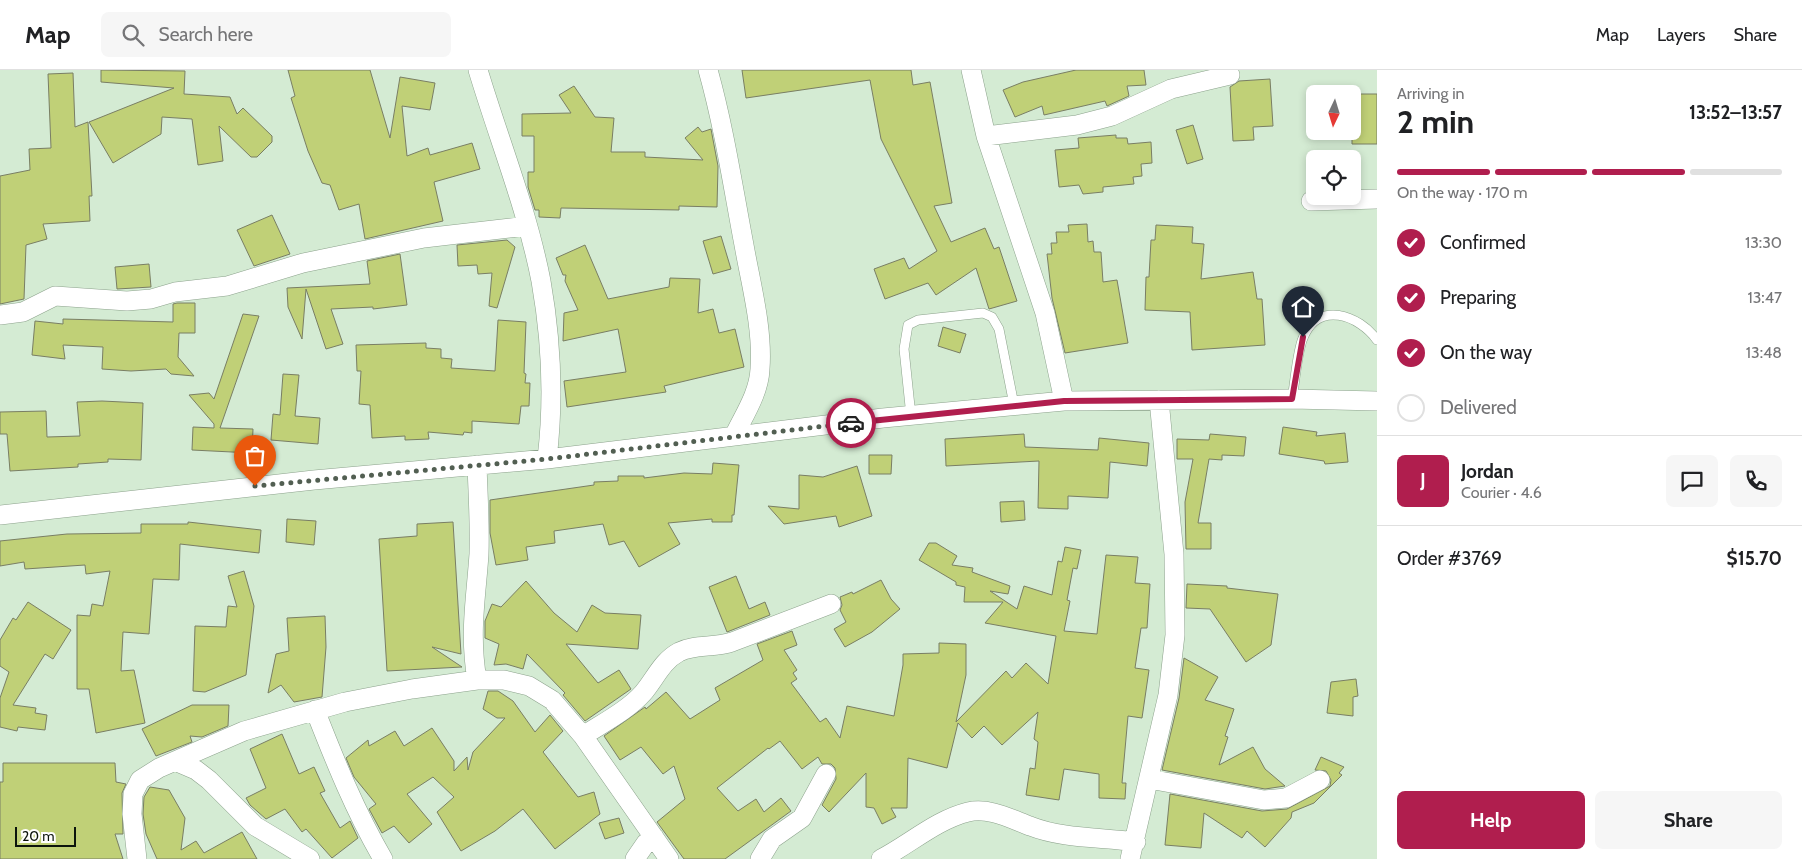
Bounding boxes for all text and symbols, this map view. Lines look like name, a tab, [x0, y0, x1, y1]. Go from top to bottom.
search box	[101, 12, 451, 57]
text: Map	[25, 20, 71, 49]
icon: search	[119, 21, 147, 49]
text: Search here	[159, 23, 253, 46]
text: Map	[1596, 24, 1629, 46]
text: Layers	[1657, 24, 1706, 46]
text: Share	[1734, 24, 1777, 46]
text: Arriving in	[1397, 84, 1464, 103]
north arrow	[1306, 85, 1361, 140]
map controls	[1306, 85, 1361, 205]
text: 13:52–13:57	[1689, 101, 1782, 124]
text: 2 min	[1397, 102, 1474, 141]
button: locate	[1306, 150, 1361, 205]
text: On the way · 170 m	[1397, 183, 1528, 202]
icon: check	[1397, 229, 1425, 257]
text: Confirmed	[1440, 231, 1526, 254]
text: 13:30	[1745, 233, 1782, 252]
icon: check	[1397, 284, 1425, 312]
pin	[1282, 286, 1324, 337]
text: Preparing	[1440, 286, 1516, 309]
text: 13:47	[1748, 288, 1782, 307]
icon: home	[1289, 293, 1317, 321]
icon: check	[1397, 339, 1425, 367]
text: On the way	[1440, 341, 1532, 364]
text: 13:48	[1746, 343, 1782, 362]
text: Delivered	[1440, 396, 1517, 419]
courier	[826, 398, 876, 448]
icon: car	[837, 409, 865, 437]
pin	[234, 435, 276, 486]
icon: bag	[241, 442, 269, 470]
button: chat	[1666, 455, 1718, 507]
button: phone	[1730, 455, 1782, 507]
text: Jordan	[1461, 460, 1514, 483]
text: J	[1420, 469, 1426, 492]
text: Courier · 4.6	[1461, 483, 1542, 502]
text: Order #3769	[1397, 547, 1502, 570]
text: $15.70	[1727, 547, 1782, 570]
button: Help	[1397, 791, 1585, 849]
button: Share	[1595, 791, 1782, 849]
scale bar	[15, 824, 76, 847]
text: 20 m	[22, 827, 55, 845]

